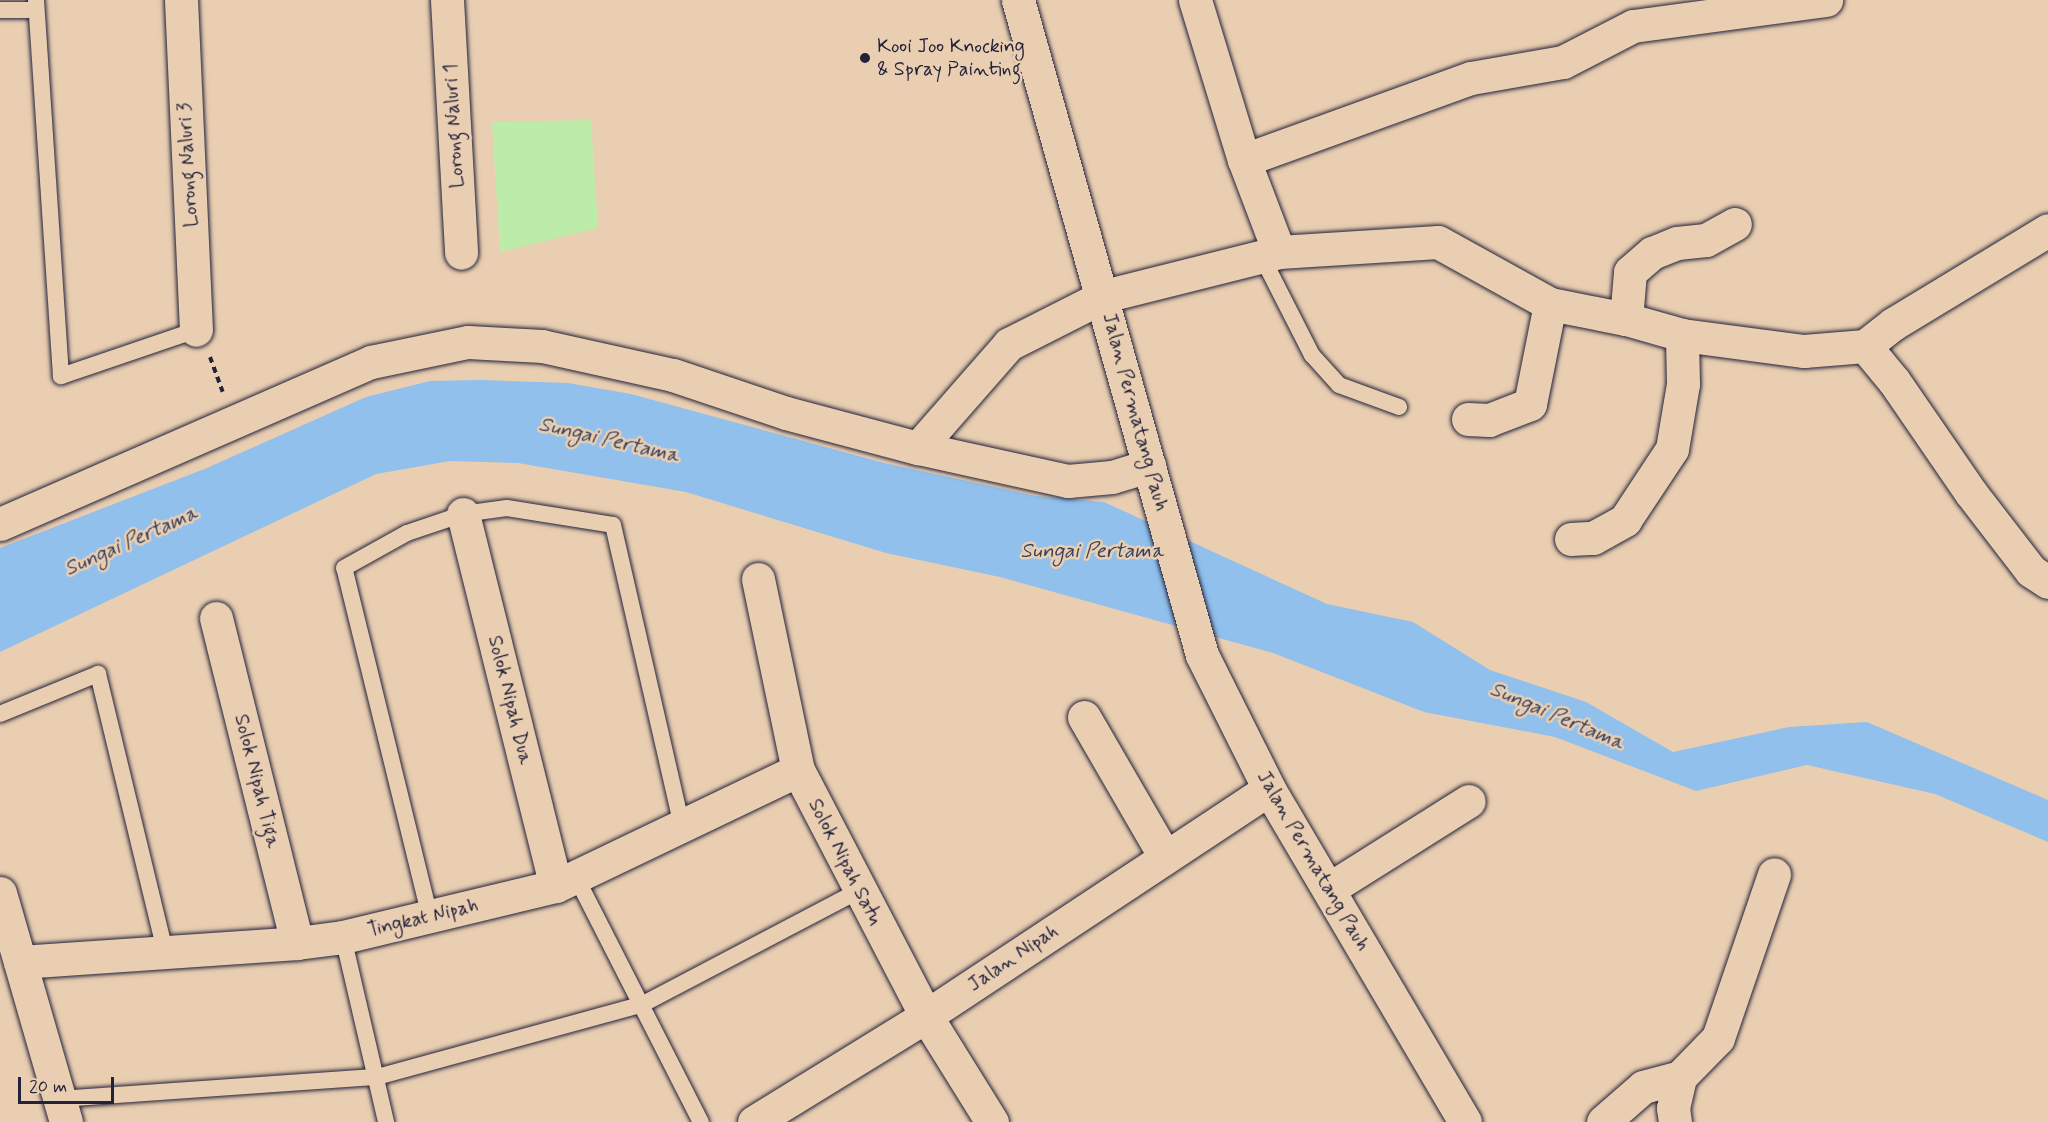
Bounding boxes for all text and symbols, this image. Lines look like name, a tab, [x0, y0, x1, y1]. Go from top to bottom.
place label: Kooi Joo Knocking & Spray Painting	[877, 34, 1026, 81]
marker: Kooi Joo Knocking & Spray Painting	[858, 51, 872, 65]
street label: Lorong Naluri 1	[439, 62, 469, 190]
street label: Lorong Naluri 3	[173, 101, 203, 229]
street label: Jalan Permatang Pauh	[1097, 310, 1173, 514]
water label: Sungai Pertama	[536, 412, 682, 468]
water label: Sungai Pertama	[60, 500, 202, 582]
water label: Sungai Pertama	[1020, 538, 1164, 564]
street label: Solok Nipah Dua	[483, 634, 537, 766]
water label: Sungai Pertama	[1486, 676, 1628, 756]
street label: Solok Nipah Tiga	[230, 715, 284, 847]
street label: Jalan Permatang Pauh	[1251, 766, 1375, 956]
street label: Solok Nipah Satu	[803, 795, 887, 929]
street label: Tingkat Nipah	[366, 894, 480, 942]
street label: Jalan Nipah	[964, 919, 1062, 997]
scale bar	[21, 1065, 117, 1103]
text: 20 m	[29, 1075, 67, 1099]

